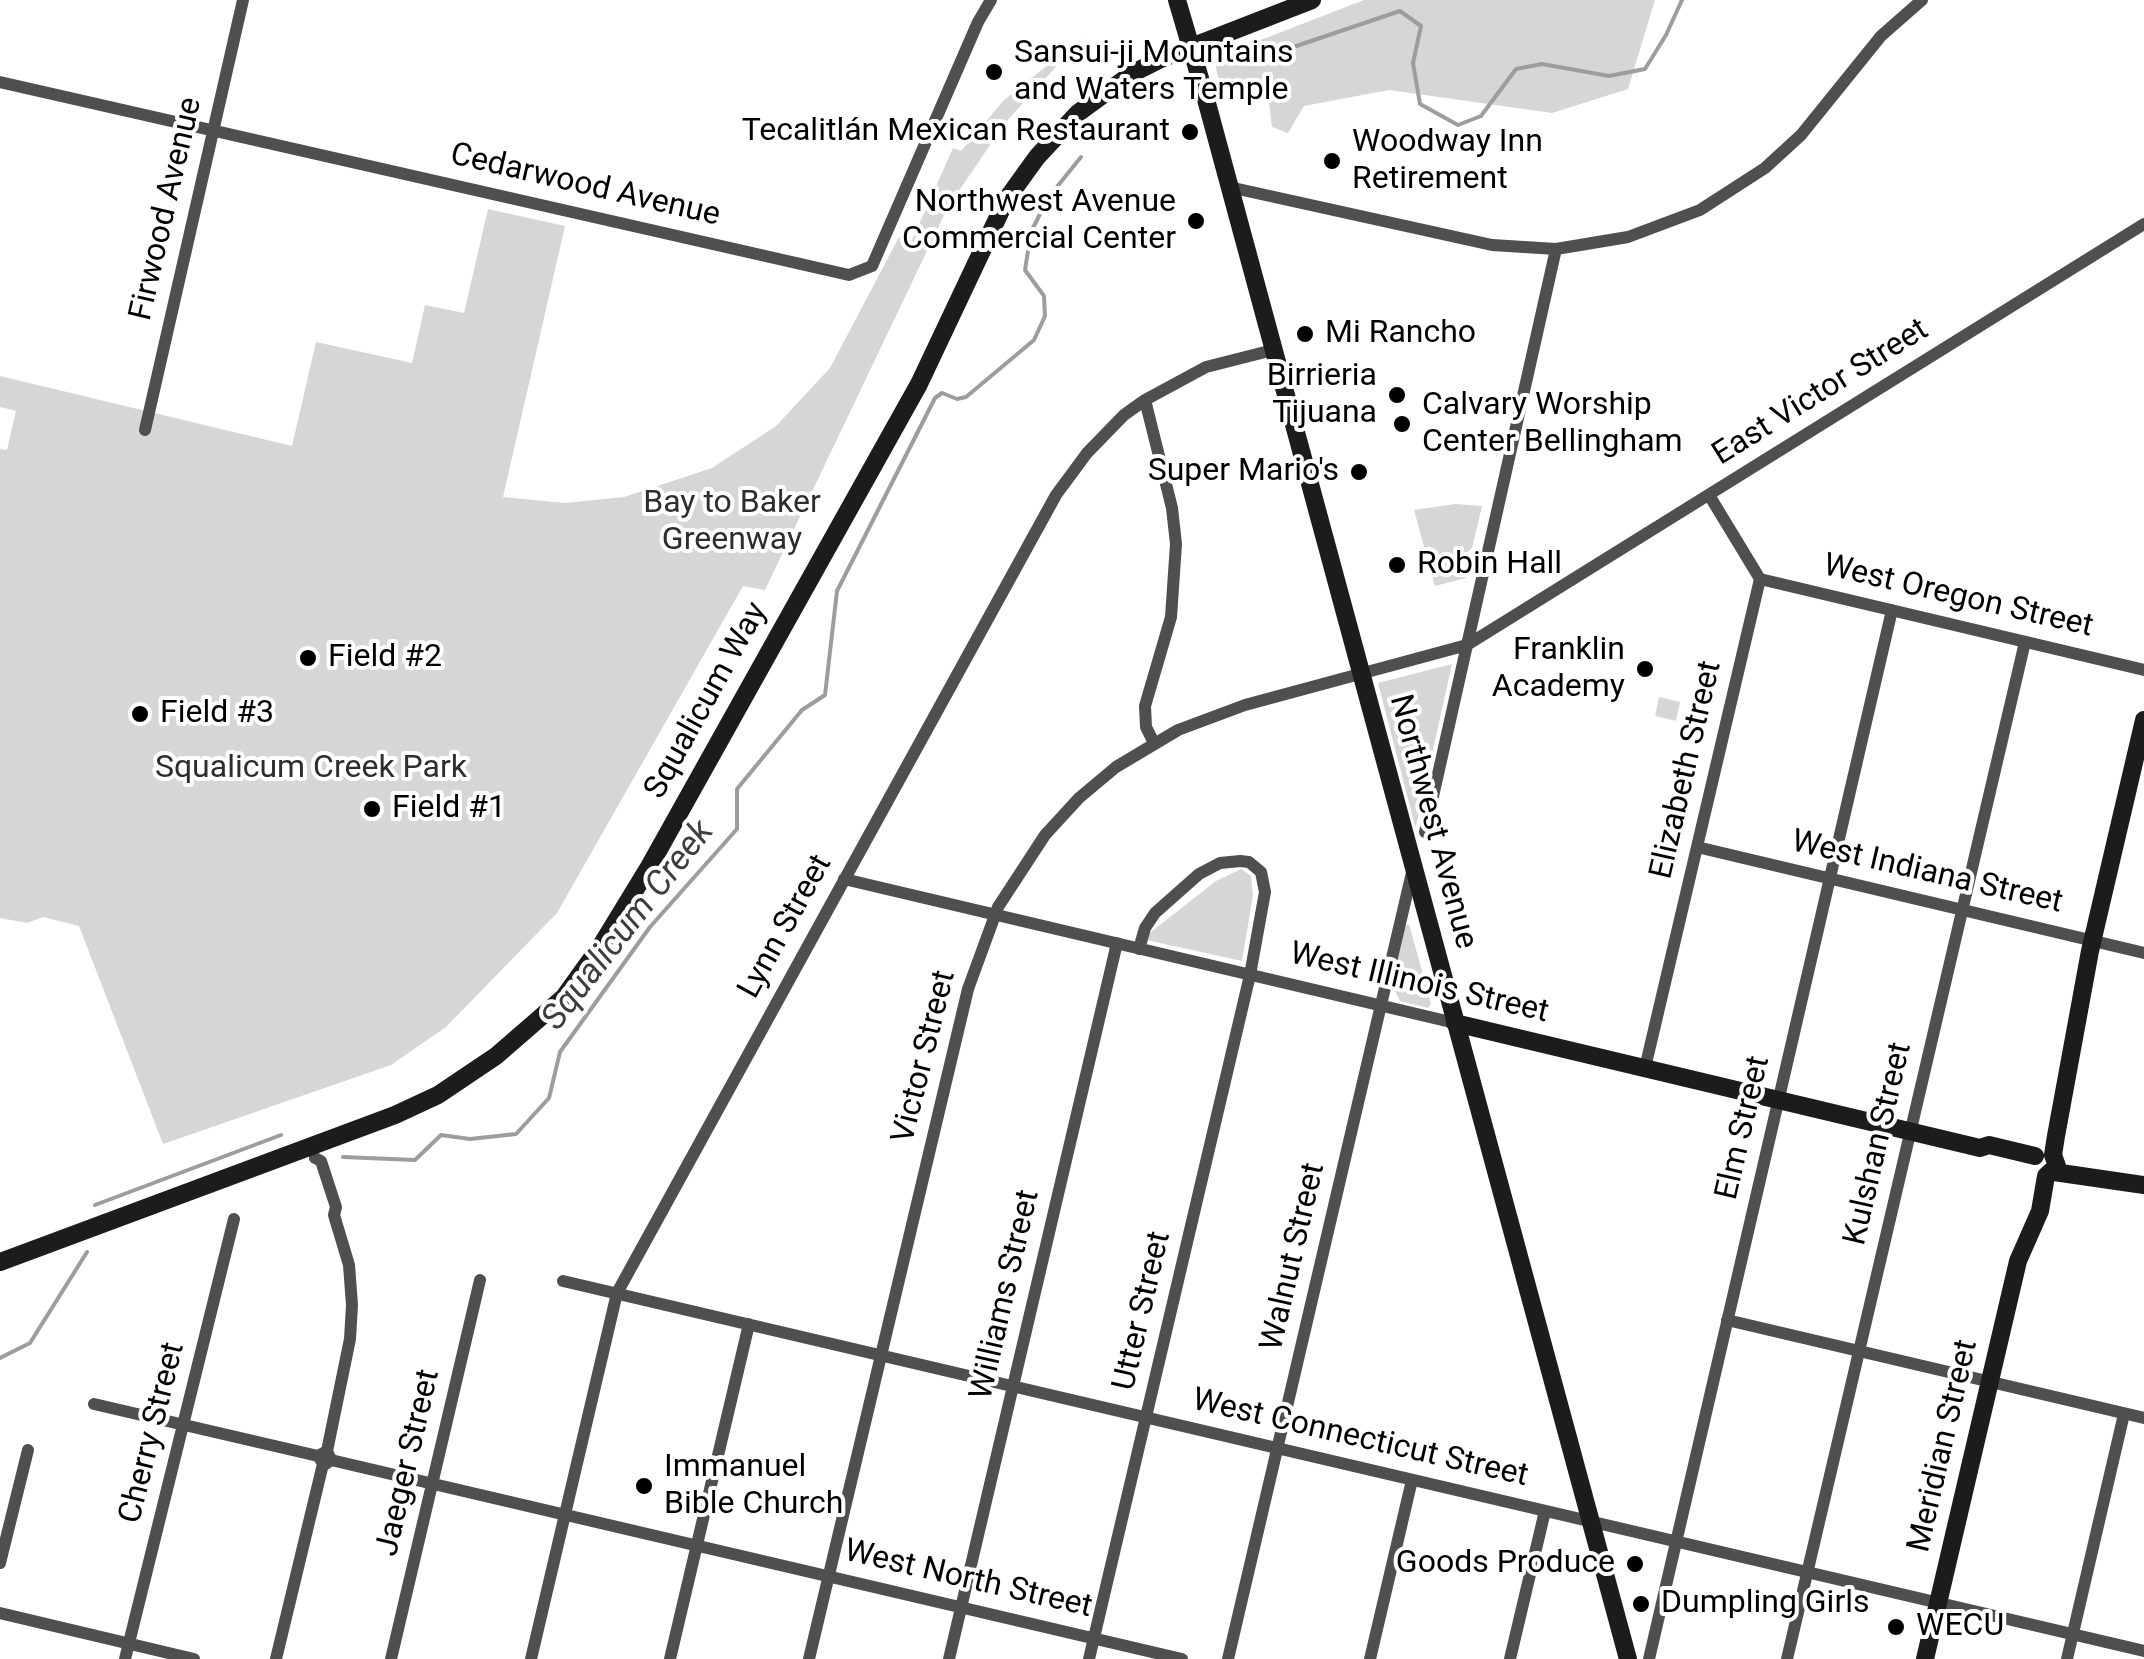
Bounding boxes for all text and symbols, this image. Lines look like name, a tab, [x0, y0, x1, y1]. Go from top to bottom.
place label: Sansui-ji Mountains and Waters Temple	[1014, 35, 1294, 110]
marker: Sansui-ji Mountains and Waters Temple	[983, 61, 1005, 83]
street label: Firwood Avenue	[123, 94, 211, 324]
place label: Tecalitlán Mexican Restaurant	[742, 113, 1170, 151]
marker: Tecalitlán Mexican Restaurant	[1179, 121, 1201, 143]
place label: Woodway Inn Retirement	[1352, 124, 1543, 199]
street label: Cedarwood Avenue	[446, 136, 724, 236]
marker: Woodway Inn Retirement	[1321, 150, 1343, 172]
place label: Northwest Avenue Commercial Center	[902, 184, 1176, 259]
marker: Northwest Avenue Commercial Center	[1185, 210, 1207, 232]
street label: East Victor Street	[1706, 311, 1936, 475]
place label: Mi Rancho	[1325, 315, 1476, 353]
marker: Mi Rancho	[1294, 323, 1316, 345]
place label: Birrieria Tijuana	[1267, 358, 1377, 433]
marker: Birrieria Tijuana	[1386, 384, 1408, 406]
place label: Calvary Worship Center Bellingham	[1422, 387, 1683, 462]
marker: Calvary Worship Center Bellingham	[1391, 413, 1413, 435]
place label: Super Mario's	[1148, 453, 1339, 491]
marker: Super Mario's	[1348, 461, 1370, 483]
park label: Bay to Baker Greenway	[643, 485, 821, 560]
place label: Robin Hall	[1417, 546, 1562, 584]
street label: West Oregon Street	[1819, 547, 2097, 647]
marker: Robin Hall	[1386, 554, 1408, 576]
street label: Squalicum Way	[637, 596, 777, 806]
place label: Franklin Academy	[1492, 632, 1625, 707]
place label: Field #2	[328, 639, 442, 677]
marker: Field #2	[297, 647, 319, 669]
street label: Elizabeth Street	[1643, 657, 1731, 883]
marker: Franklin Academy	[1634, 658, 1656, 680]
street label: Northwest Avenue	[1380, 691, 1484, 953]
place label: Field #3	[160, 695, 274, 733]
marker: Field #3	[129, 703, 151, 725]
park label: Squalicum Creek Park	[155, 750, 467, 788]
place label: Field #1	[392, 790, 506, 828]
marker: Field #1	[361, 798, 383, 820]
water label: Squalicum Creek	[534, 813, 724, 1039]
street label: West Indiana Street	[1788, 823, 2066, 923]
street label: Lynn Street	[731, 849, 841, 1005]
street label: West Illinois Street	[1286, 936, 1552, 1032]
street label: Victor Street	[885, 967, 965, 1147]
street label: Kulshan Street	[1837, 1039, 1921, 1249]
street label: Elm Street	[1709, 1052, 1779, 1204]
street label: Walnut Street	[1254, 1160, 1334, 1354]
street label: Williams Street	[963, 1186, 1049, 1404]
street label: Utter Street	[1106, 1228, 1180, 1394]
street label: Meridian Street	[1901, 1336, 1987, 1556]
street label: Cherry Street	[112, 1339, 194, 1527]
street label: Jaeger Street	[369, 1366, 449, 1560]
street label: West Connecticut Street	[1188, 1382, 1532, 1496]
place label: Immanuel Bible Church	[664, 1449, 843, 1524]
marker: Immanuel Bible Church	[633, 1475, 655, 1497]
street label: West North Street	[840, 1533, 1096, 1627]
place label: Goods Produce	[1396, 1545, 1615, 1583]
marker: Goods Produce	[1624, 1553, 1646, 1575]
place label: Dumpling Girls	[1661, 1585, 1870, 1623]
marker: Dumpling Girls	[1630, 1593, 1652, 1615]
place label: WECU	[1916, 1608, 2004, 1646]
marker: WECU	[1885, 1616, 1907, 1638]

